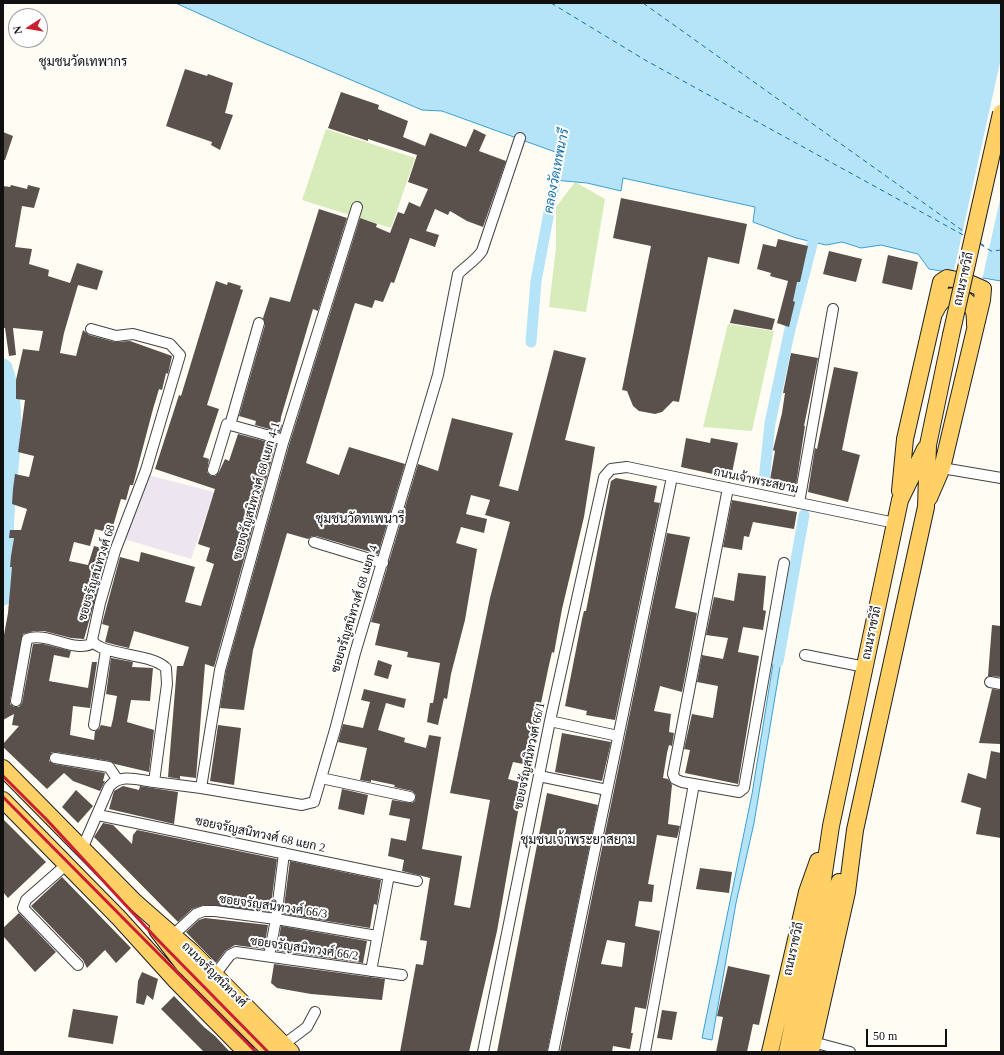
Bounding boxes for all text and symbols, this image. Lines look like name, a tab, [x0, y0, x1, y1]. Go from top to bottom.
north arrow	[8, 8, 48, 48]
text: N	[11, 25, 24, 35]
district label: ชุมชนวัดเทพากร	[39, 55, 127, 71]
water label: คลองวัดเทพนารี	[541, 127, 573, 215]
street label: ถนนราชวิถี	[951, 251, 977, 307]
street label: ซอยจรัญสนิทวงศ์ 68 แยก 4-1	[230, 420, 284, 562]
street label: ถนนเจ้าพระสยาม	[712, 465, 800, 497]
district label: ชุมชนวัดทเพนารี	[315, 512, 405, 528]
street label: ซอยจรัญสนิทวงศ์ 68	[75, 523, 119, 623]
street label: ซอยจรัญสนิทวงศ์ 68 แยก 4	[329, 543, 381, 675]
street label: ถนนราชวิถี	[859, 605, 885, 661]
street label: ซอยจรัญสนิทวงศ์ 66/1	[512, 701, 548, 811]
street label: ซอยจรัญสนิทวงศ์ 68 แยก 2	[194, 814, 326, 856]
district label: ชุมชนเจ้าพระยาสยาม	[520, 833, 636, 849]
street label: ซอยจรัญสนิทวงศ์ 66/3	[218, 892, 328, 922]
street label: ถนนราชวิถี	[781, 921, 807, 977]
street label: ซอยจรัญสนิทวงศ์ 66/2	[249, 934, 359, 964]
street label: ถนนจรัญสนิทวงศ์	[179, 940, 249, 1010]
scale bar	[868, 1021, 949, 1047]
text: 50 m	[873, 1029, 897, 1043]

